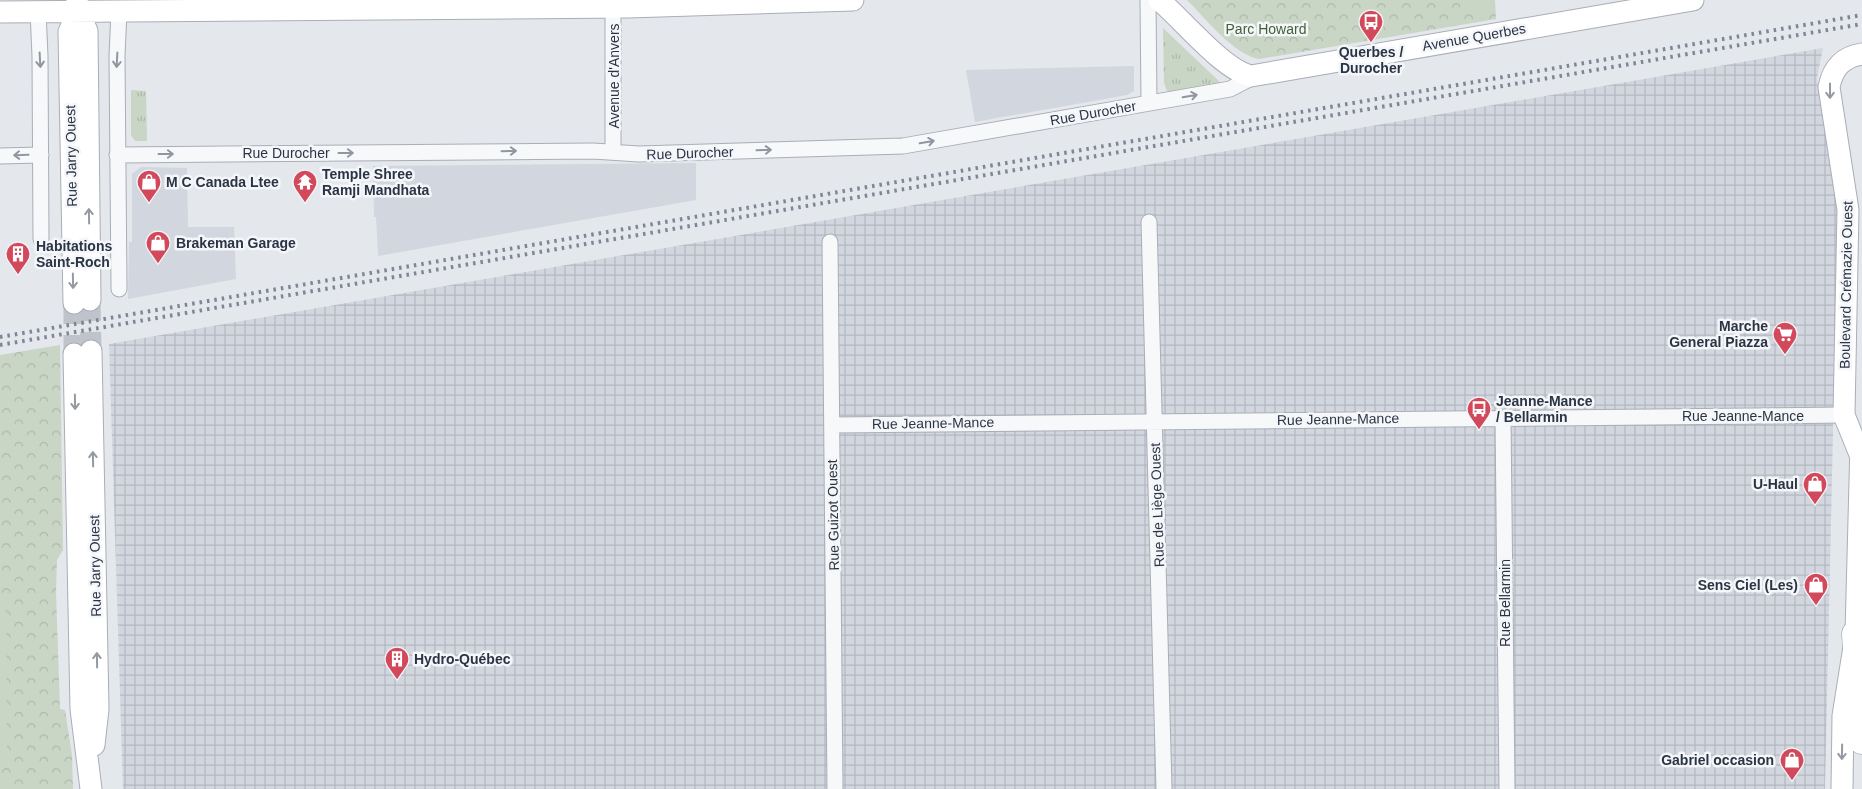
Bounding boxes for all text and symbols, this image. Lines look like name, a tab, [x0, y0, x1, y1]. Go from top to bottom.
bus stop icon: Querbes / Durocher	[1358, 9, 1384, 43]
street label: Avenue Querbes	[1421, 20, 1527, 54]
park label: Parc Howard	[1226, 21, 1306, 37]
street label: Avenue d'Anvers	[606, 23, 622, 129]
place label: Querbes / Durocher	[1339, 44, 1403, 76]
one-way arrow	[112, 51, 122, 67]
one-way arrow	[36, 52, 45, 68]
one-way arrow	[1825, 83, 1835, 99]
one-way arrow	[1181, 91, 1197, 100]
street label: Rue Durocher	[1049, 97, 1138, 128]
street label: Rue Jarry Ouest	[62, 105, 80, 207]
one-way arrow	[918, 137, 934, 147]
street label: Rue Durocher	[646, 143, 734, 163]
street label: Rue Durocher	[242, 145, 330, 161]
one-way arrow	[756, 146, 772, 155]
one-way arrow	[500, 147, 516, 156]
one-way arrow	[338, 148, 354, 158]
one-way arrow	[158, 149, 174, 159]
one-way arrow	[13, 150, 29, 160]
place label: Temple Shree Ramji Mandhata	[322, 166, 430, 198]
shop icon: M C Canada Ltee	[136, 169, 162, 203]
temple icon: Temple Shree Ramji Mandhata	[292, 169, 318, 203]
place label: M C Canada Ltee	[166, 174, 279, 190]
street label: Boulevard Crémazie Ouest	[1837, 201, 1855, 369]
one-way arrow	[84, 208, 94, 224]
shop icon: Brakeman Garage	[145, 230, 171, 264]
place label: Brakeman Garage	[176, 235, 296, 251]
place label: Habitations Saint-Roch	[36, 238, 112, 270]
building icon: Habitations Saint-Roch	[5, 241, 31, 275]
one-way arrow	[68, 273, 78, 289]
place label: Marche General Piazza	[1669, 318, 1768, 350]
supermarket icon: Marche General Piazza	[1772, 321, 1798, 355]
place label: Jeanne-Mance / Bellarmin	[1496, 393, 1593, 425]
one-way arrow	[70, 394, 80, 410]
bus stop icon: Jeanne-Mance / Bellarmin	[1466, 396, 1492, 430]
street label: Rue Jeanne-Mance	[1682, 408, 1804, 424]
street label: Rue Jeanne-Mance	[1277, 410, 1399, 428]
street label: Rue Jeanne-Mance	[872, 414, 994, 432]
street label: Rue de Liège Ouest	[1147, 442, 1167, 568]
one-way arrow	[88, 451, 98, 467]
street label: Rue Guizot Ouest	[824, 459, 842, 571]
shop icon: U-Haul	[1802, 471, 1828, 505]
place label: U-Haul	[1753, 476, 1798, 492]
street label: Rue Jarry Ouest	[86, 515, 104, 617]
street label: Rue Bellarmin	[1497, 559, 1513, 647]
shop icon: Sens Ciel (Les)	[1803, 572, 1829, 606]
place label: Sens Ciel (Les)	[1698, 577, 1798, 593]
building icon: Hydro-Québec	[384, 646, 410, 680]
place label: Hydro-Québec	[414, 651, 511, 667]
one-way arrow	[92, 653, 102, 669]
one-way arrow	[1837, 744, 1847, 760]
shop icon: Gabriel occasion	[1779, 747, 1805, 781]
place label: Gabriel occasion	[1661, 752, 1774, 768]

